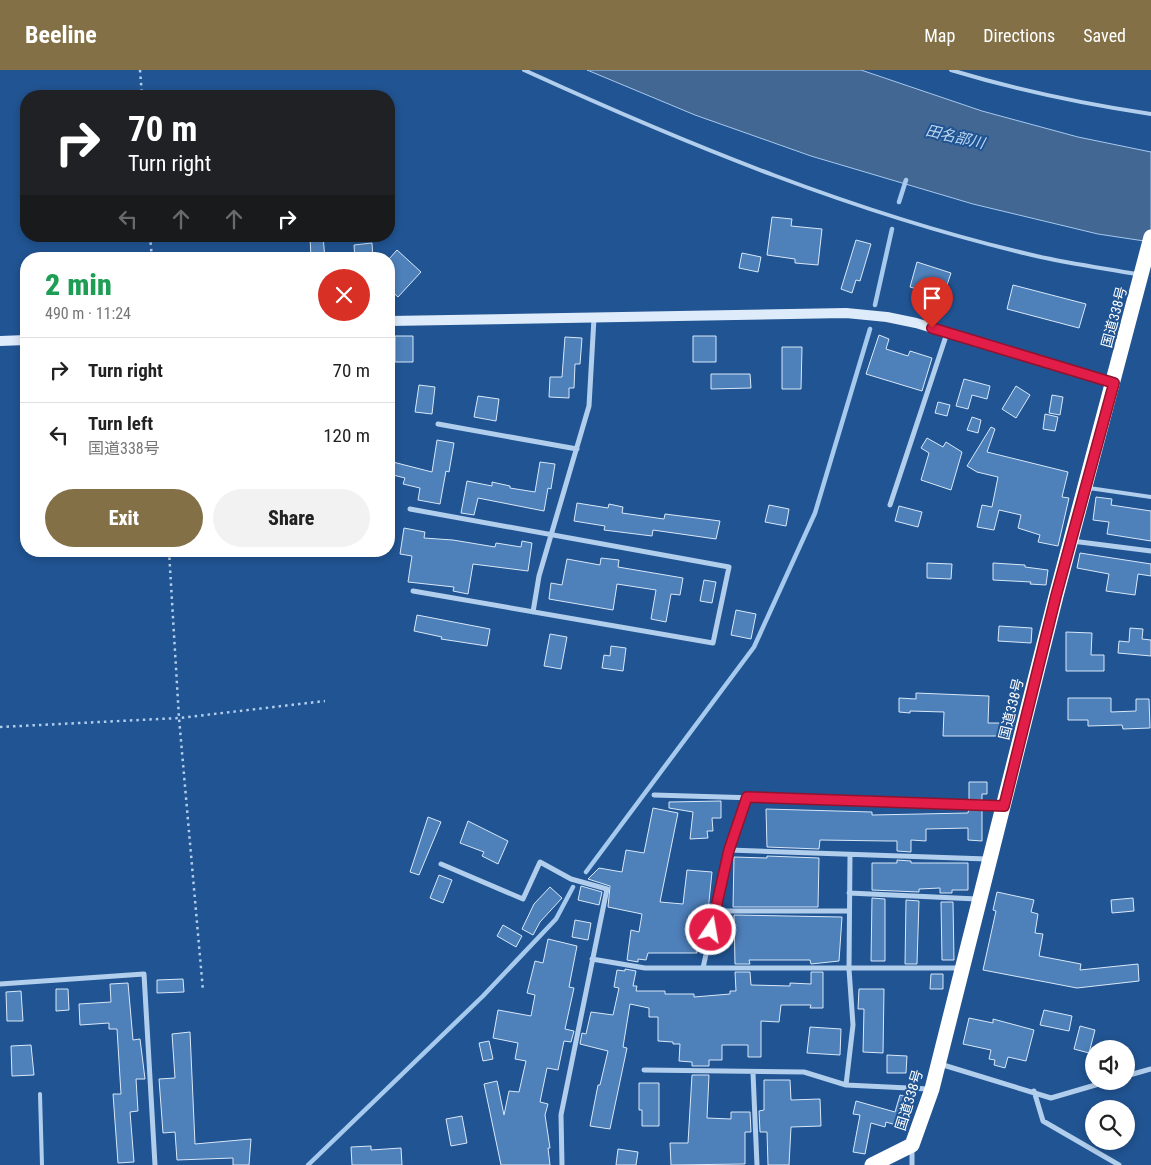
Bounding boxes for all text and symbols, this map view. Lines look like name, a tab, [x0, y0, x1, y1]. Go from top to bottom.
text: Beeline	[25, 21, 97, 49]
text: Map	[924, 25, 955, 46]
text: Directions	[983, 25, 1055, 46]
text: Saved	[1083, 25, 1126, 46]
text: 70 m	[128, 109, 197, 150]
icon: right	[45, 110, 110, 175]
water label: 田名部川	[924, 121, 988, 153]
text: Turn right	[128, 151, 211, 176]
icon: left	[114, 205, 142, 233]
icon: ahead	[167, 205, 195, 233]
icon: ahead	[220, 205, 248, 233]
icon: right	[273, 205, 301, 233]
text: 2 min	[45, 267, 112, 302]
button: close	[318, 269, 370, 321]
pin	[911, 277, 953, 328]
icon: arrive	[918, 284, 946, 312]
street label: 国道338号	[1098, 285, 1130, 349]
text: 490 m · 11:24	[45, 304, 131, 323]
icon: right	[45, 356, 73, 384]
text: Turn right	[88, 359, 163, 382]
text: 70 m	[333, 359, 370, 382]
text: Turn left	[88, 412, 153, 435]
icon: left	[45, 421, 73, 449]
text: 120 m	[323, 424, 370, 447]
text: 国道338号	[88, 439, 160, 458]
button: Exit	[45, 489, 203, 547]
button: Share	[213, 489, 370, 547]
street label: 国道338号	[996, 677, 1026, 741]
position arrow	[684, 903, 736, 955]
map controls	[1085, 1040, 1135, 1150]
button: sound	[1085, 1040, 1135, 1090]
street label: 国道338号	[892, 1068, 926, 1132]
button: search	[1085, 1100, 1135, 1150]

